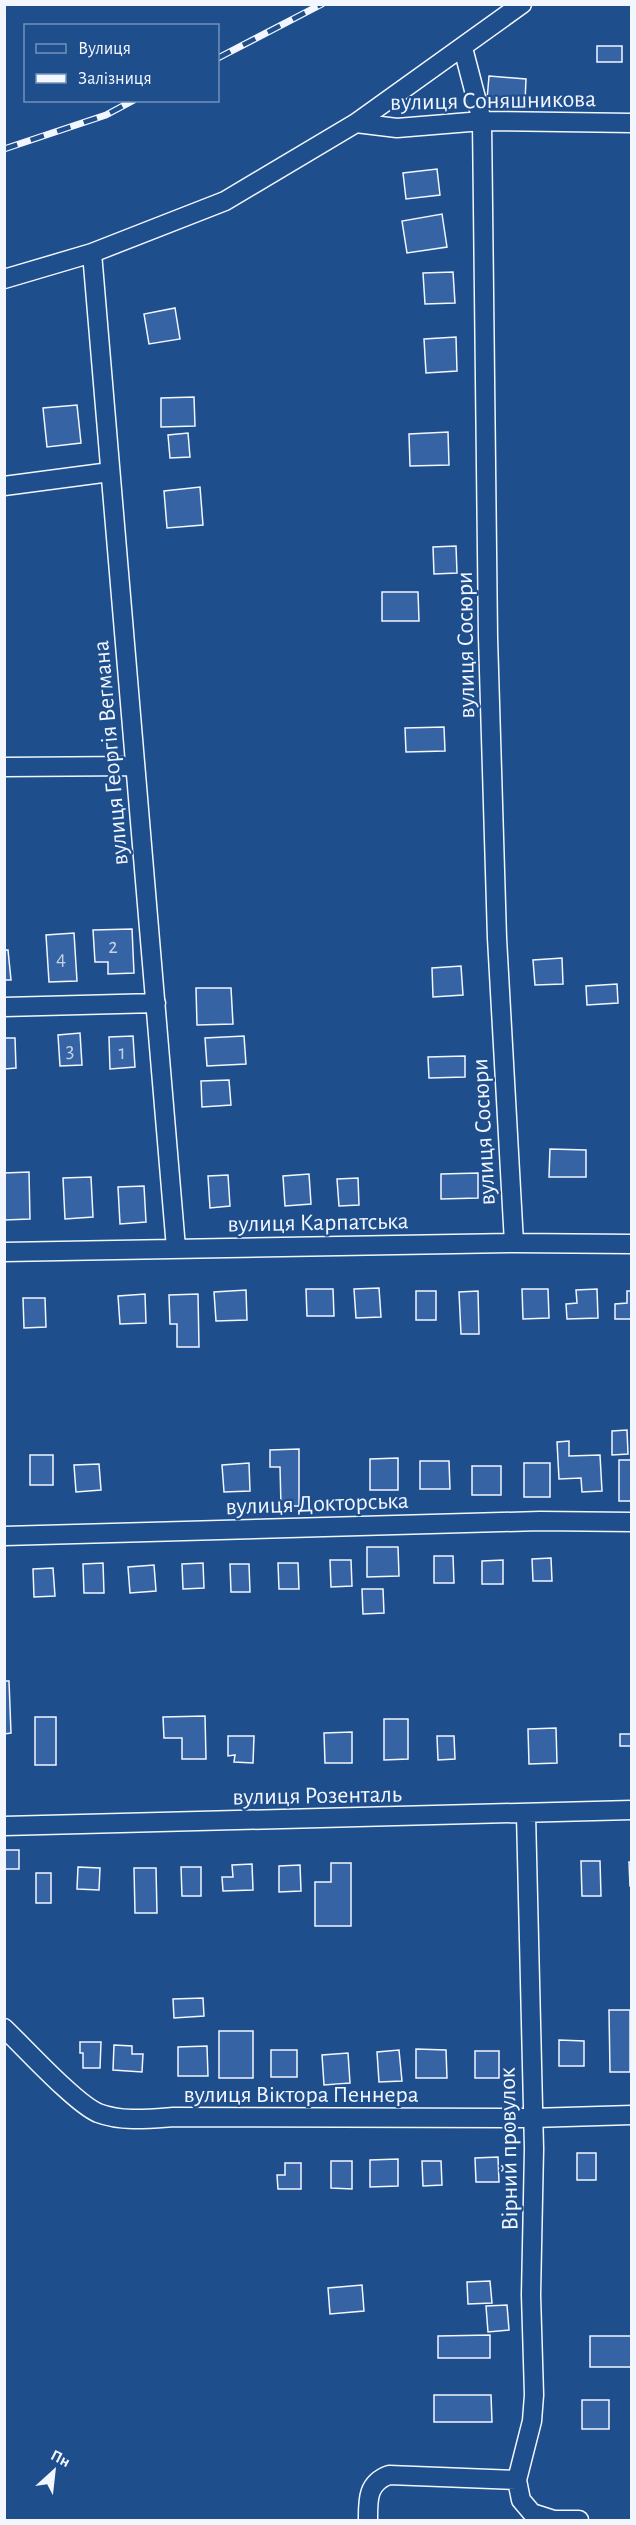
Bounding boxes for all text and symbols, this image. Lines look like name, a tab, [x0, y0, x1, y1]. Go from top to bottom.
legend	[24, 24, 219, 102]
text: Вулиця	[78, 40, 131, 58]
text: Залізниця	[78, 70, 152, 88]
street label: вулиця Соняшникова	[390, 87, 596, 115]
street label: вулиця Сосюри	[453, 571, 479, 719]
street label: вулиця Георгія Вегмана	[89, 639, 133, 866]
house number: 2	[108, 936, 118, 957]
house number: 4	[56, 948, 66, 969]
house number: 3	[66, 1040, 74, 1061]
house number: 1	[118, 1042, 126, 1063]
street label: вулиця Сосюри	[468, 1058, 500, 1206]
street label: вулиця Карпатська	[227, 1209, 409, 1237]
street label: вулиця Докторська	[225, 1489, 409, 1519]
street label: вулиця Розенталь	[232, 1783, 402, 1809]
street label: Вірний провулок	[496, 2067, 522, 2231]
street label: вулиця Віктора Пеннера	[183, 2083, 419, 2107]
north arrow	[24, 2441, 84, 2501]
text: Пн	[48, 2447, 73, 2470]

